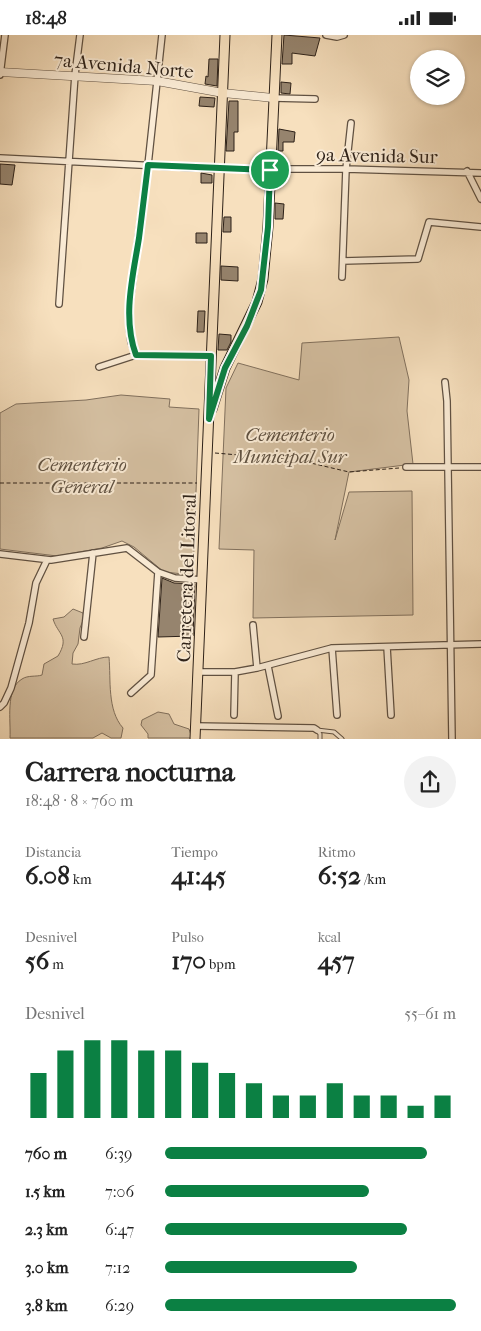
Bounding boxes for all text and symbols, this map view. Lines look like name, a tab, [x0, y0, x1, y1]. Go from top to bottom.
text: 18:48	[25, 7, 67, 29]
street label: 7a Avenida Norte	[53, 49, 195, 83]
map controls	[410, 50, 465, 105]
button: layers	[410, 50, 465, 105]
street label: 9a Avenida Sur	[316, 144, 439, 168]
pin	[249, 149, 291, 191]
icon: arrive	[256, 156, 284, 184]
park label: Cementerio Municipal Sur	[232, 424, 348, 468]
park label: Cementerio General	[37, 454, 127, 498]
street label: Carretera del Litoral	[173, 493, 201, 663]
text: Carrera nocturna	[25, 755, 235, 788]
button: share	[404, 756, 456, 808]
text: 18:48 · 8 × 760 m	[25, 791, 133, 810]
text: Distancia	[25, 844, 81, 861]
text: Tiempo	[171, 844, 218, 861]
text: Ritmo	[318, 844, 356, 861]
text: 6.08	[25, 861, 70, 890]
text: 41:45	[171, 861, 226, 890]
text: 6:52	[318, 861, 361, 890]
text: km	[70, 871, 92, 888]
text: /km	[361, 871, 386, 888]
text: Desnivel	[25, 929, 77, 946]
text: Pulso	[171, 929, 204, 946]
text: kcal	[318, 929, 341, 946]
text: 56	[25, 946, 49, 975]
text: 170	[171, 946, 206, 975]
text: 457	[318, 946, 355, 975]
text: m	[49, 956, 64, 973]
text: bpm	[206, 956, 236, 973]
text: Desnivel	[25, 1004, 85, 1023]
text: 55–61 m	[404, 1004, 456, 1023]
text: 760 m	[25, 1144, 67, 1163]
text: 6:39	[105, 1144, 133, 1163]
text: 1.5 km	[25, 1182, 65, 1201]
text: 7:06	[105, 1182, 134, 1201]
text: 2.3 km	[25, 1220, 68, 1239]
text: 6:47	[105, 1220, 134, 1239]
text: 3.0 km	[25, 1258, 68, 1277]
text: 7:12	[105, 1258, 131, 1277]
text: 3.8 km	[25, 1296, 68, 1315]
text: 6:29	[105, 1296, 134, 1315]

